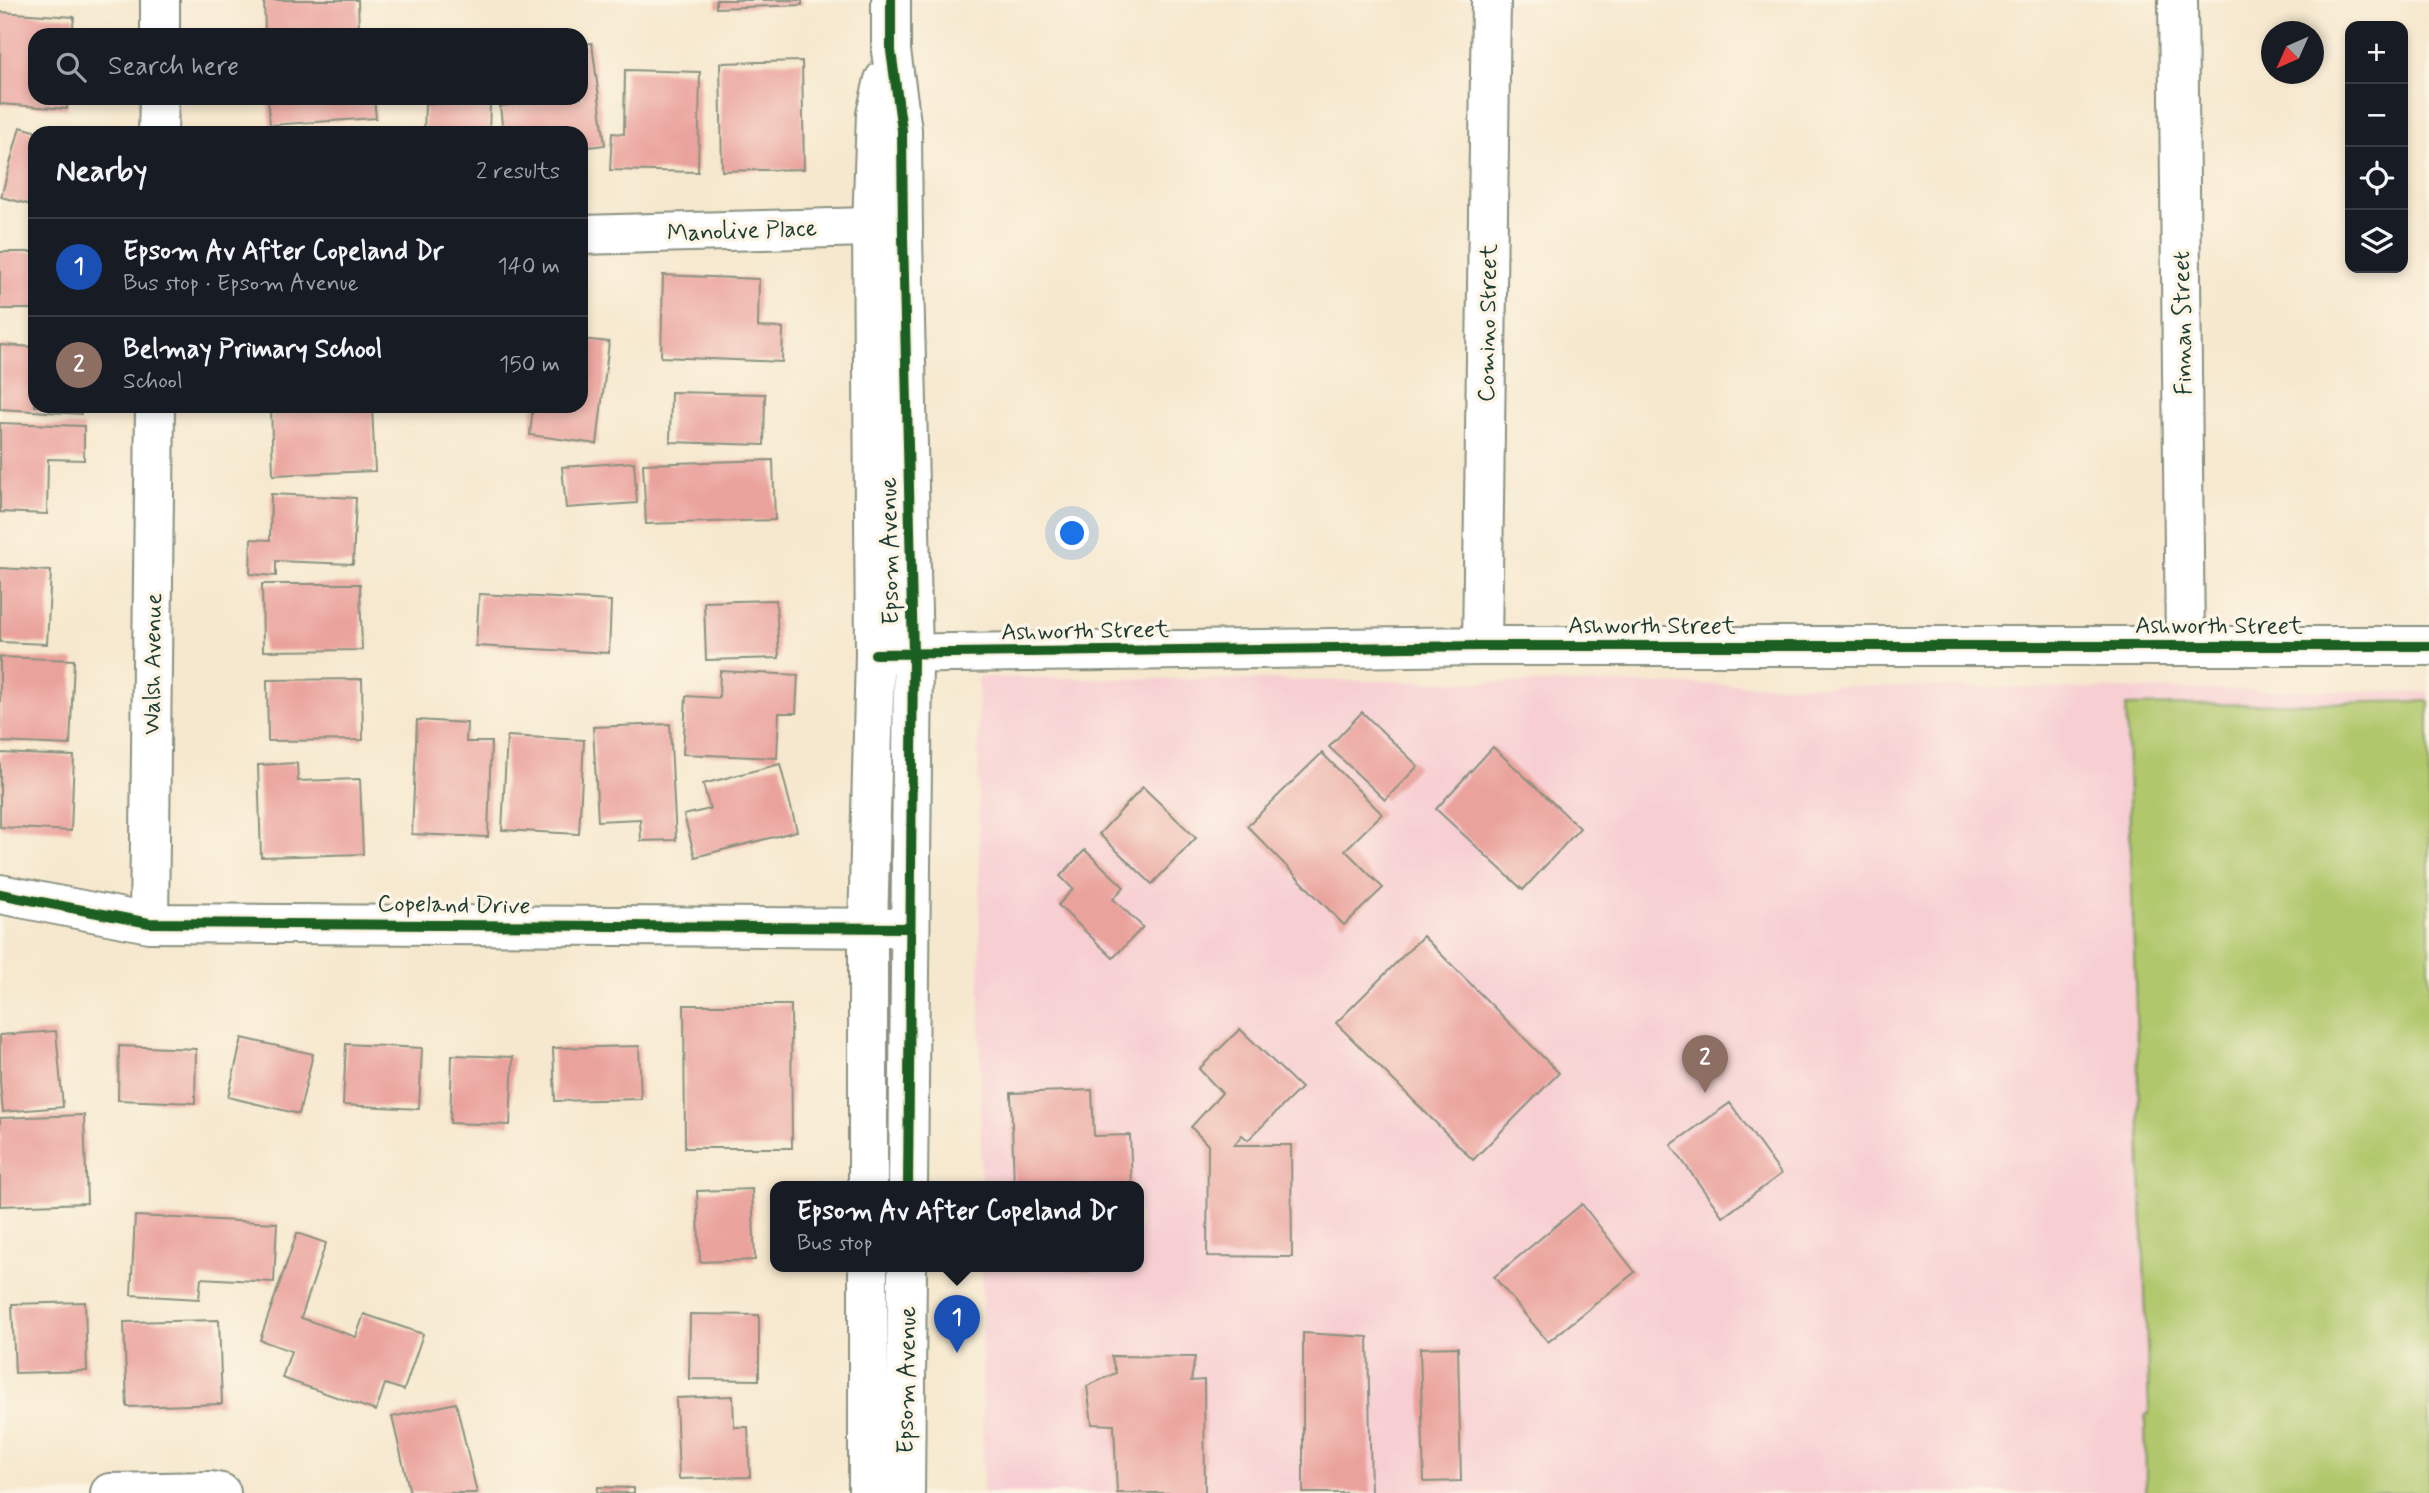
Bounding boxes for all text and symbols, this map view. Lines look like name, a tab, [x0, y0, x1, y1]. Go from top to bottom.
north arrow	[2261, 21, 2324, 84]
map controls	[2345, 21, 2408, 273]
button: +	[2345, 21, 2408, 84]
search box	[28, 28, 588, 105]
icon: search	[52, 48, 90, 86]
text: Search here	[108, 50, 239, 84]
button: −	[2345, 84, 2408, 147]
button: locate	[2345, 147, 2408, 210]
text: Nearby	[56, 152, 147, 191]
text: 2 results	[476, 157, 560, 187]
button: layers	[2345, 210, 2408, 273]
street label: Manolive Place	[666, 213, 818, 250]
text: Epsom Av After Copeland Dr	[123, 235, 444, 269]
street label: Comino Street	[1472, 244, 1505, 402]
street label: Finnan Street	[2167, 251, 2200, 395]
text: 1	[74, 252, 84, 282]
text: 140 m	[497, 252, 560, 282]
text: Bus stop · Epsom Avenue	[123, 269, 359, 299]
text: Belmay Primary School	[123, 333, 382, 367]
text: 2	[73, 350, 85, 380]
text: 150 m	[499, 350, 560, 380]
text: School	[123, 367, 183, 397]
street label: Epsom Avenue	[874, 477, 907, 625]
your location	[1055, 516, 1089, 550]
street label: Walsh Avenue	[137, 593, 170, 735]
street label: Ashworth Street	[1568, 611, 1736, 642]
street label: Ashworth Street	[2135, 611, 2303, 642]
street label: Ashworth Street	[1001, 615, 1169, 648]
street label: Copeland Drive	[377, 889, 531, 922]
pin: 2	[1682, 1035, 1728, 1093]
popup	[770, 1181, 1144, 1272]
text: Epsom Av After Copeland Dr	[797, 1195, 1117, 1229]
text: Bus stop	[797, 1229, 873, 1259]
pin: 1	[934, 1295, 980, 1353]
street label: Epsom Avenue	[891, 1306, 924, 1454]

